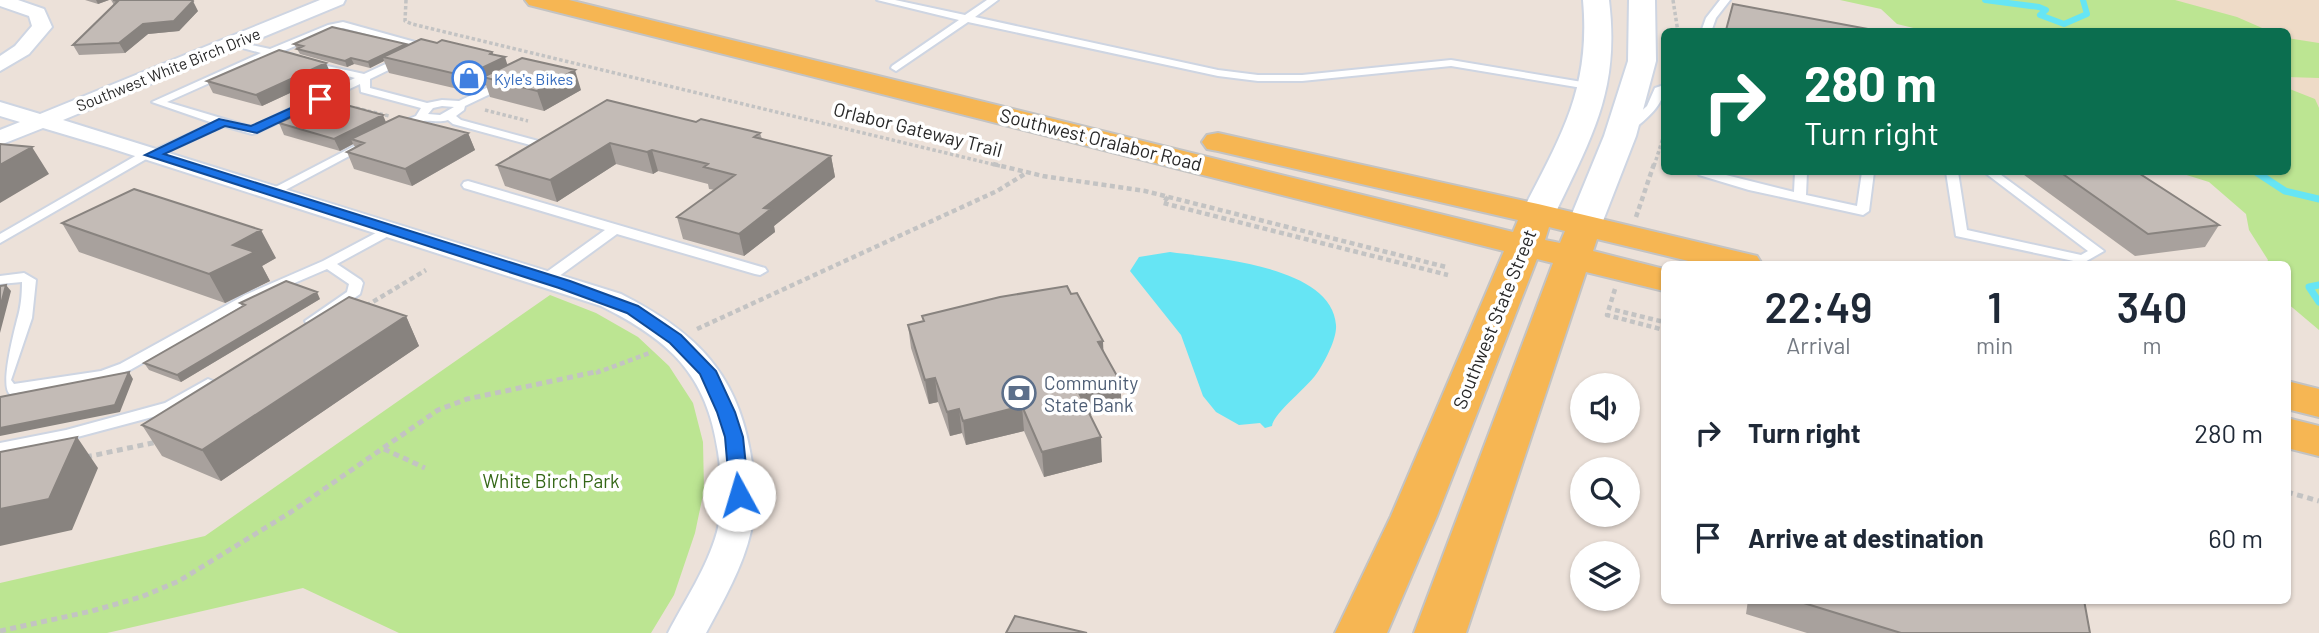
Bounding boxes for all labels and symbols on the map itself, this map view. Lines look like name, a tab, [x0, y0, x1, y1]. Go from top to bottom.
street label: Southwest White Birch Drive	[73, 23, 263, 115]
shop icon: Kyle's Bikes	[450, 59, 488, 97]
pin	[290, 69, 350, 129]
place label: Kyle's Bikes	[494, 69, 573, 88]
street label: Orlabor Gateway Trail	[831, 97, 1005, 161]
street label: Southwest Oralabor Road	[997, 103, 1205, 175]
street label: Southwest State Street	[1447, 226, 1541, 412]
place label: Community State Bank	[1044, 371, 1138, 416]
bank icon: Community State Bank	[1000, 374, 1038, 412]
position arrow	[702, 458, 776, 532]
park label: White Birch Park	[482, 469, 620, 492]

